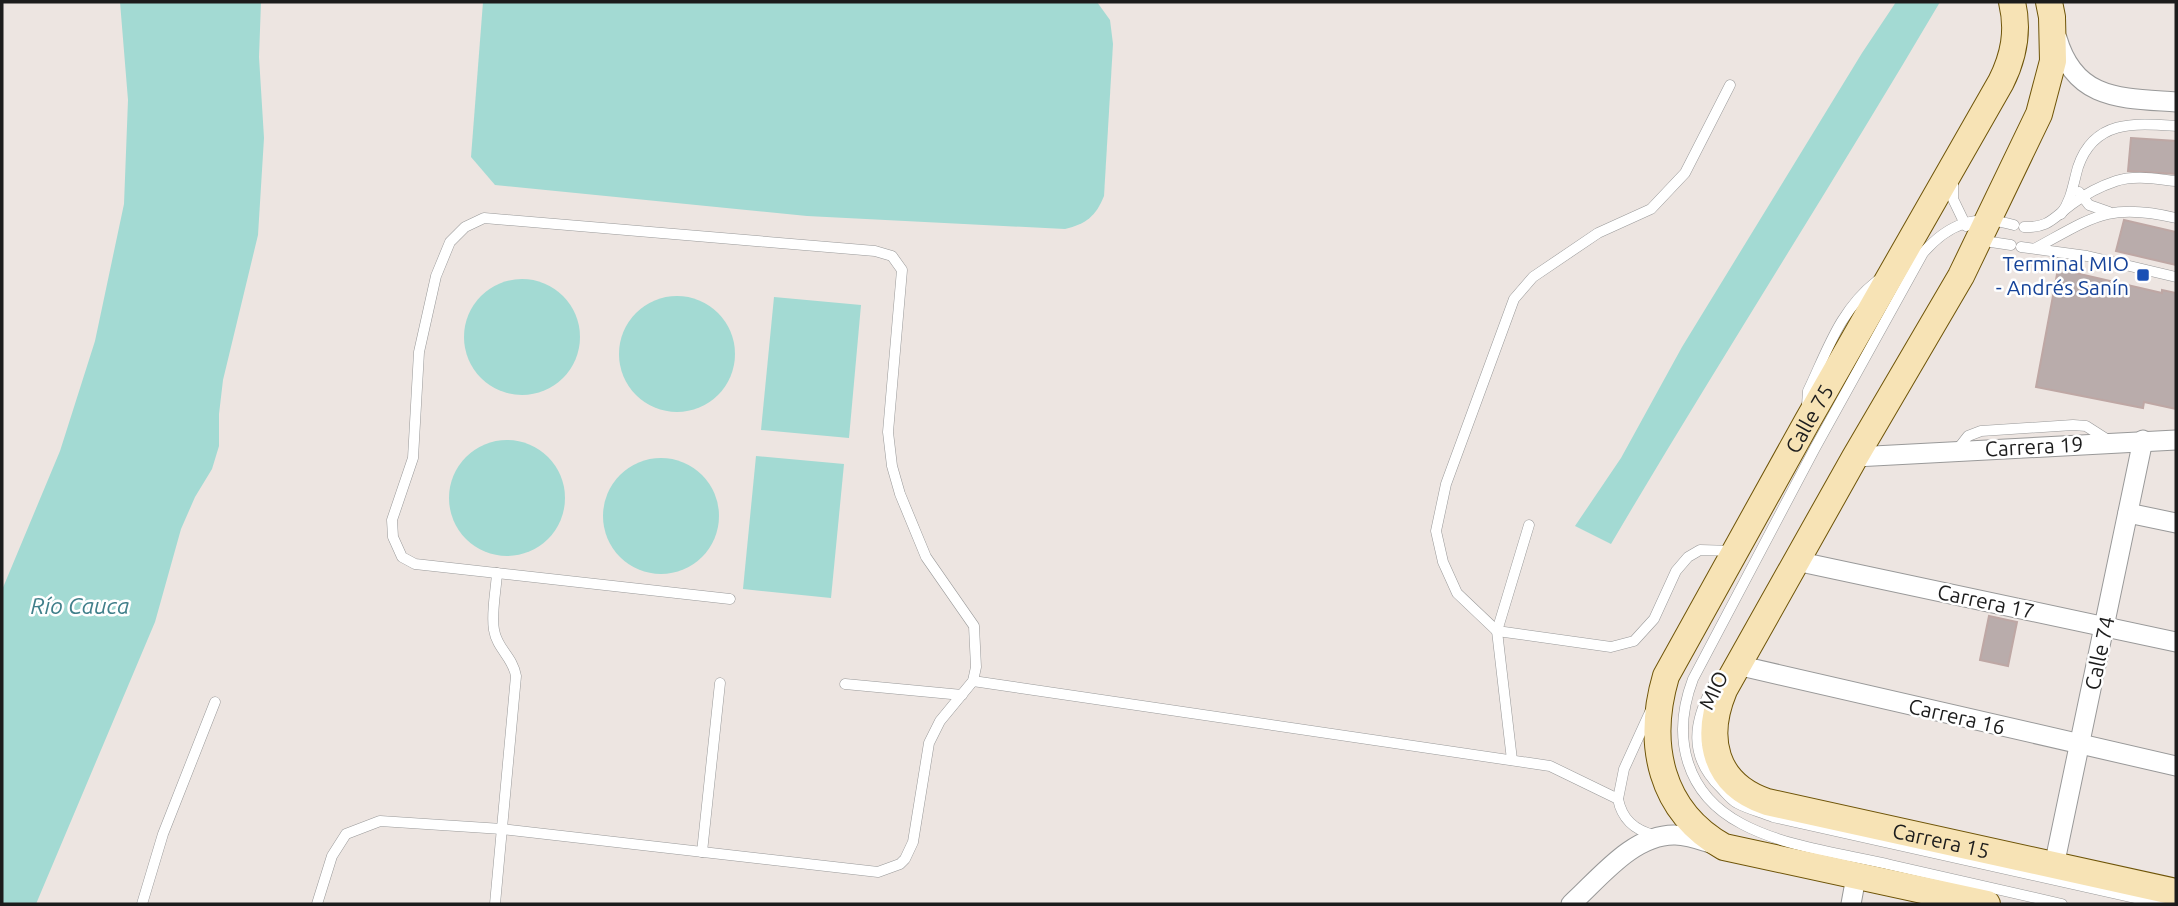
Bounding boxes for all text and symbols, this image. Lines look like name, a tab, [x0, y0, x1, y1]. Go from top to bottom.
place label: Terminal MIO - Andrés Sanín	[1996, 251, 2129, 299]
marker: Terminal MIO - Andrés Sanín	[2135, 267, 2151, 283]
street label: Calle 75	[1780, 380, 1838, 457]
street label: Carrera 19	[1984, 431, 2084, 461]
street label: Carrera 17	[1935, 579, 2037, 623]
water label: Río Cauca	[30, 593, 130, 618]
street label: Calle 74	[2079, 614, 2119, 692]
street label: MIO	[1693, 667, 1733, 713]
street label: Carrera 16	[1906, 693, 2008, 739]
street label: Carrera 15	[1890, 818, 1992, 863]

